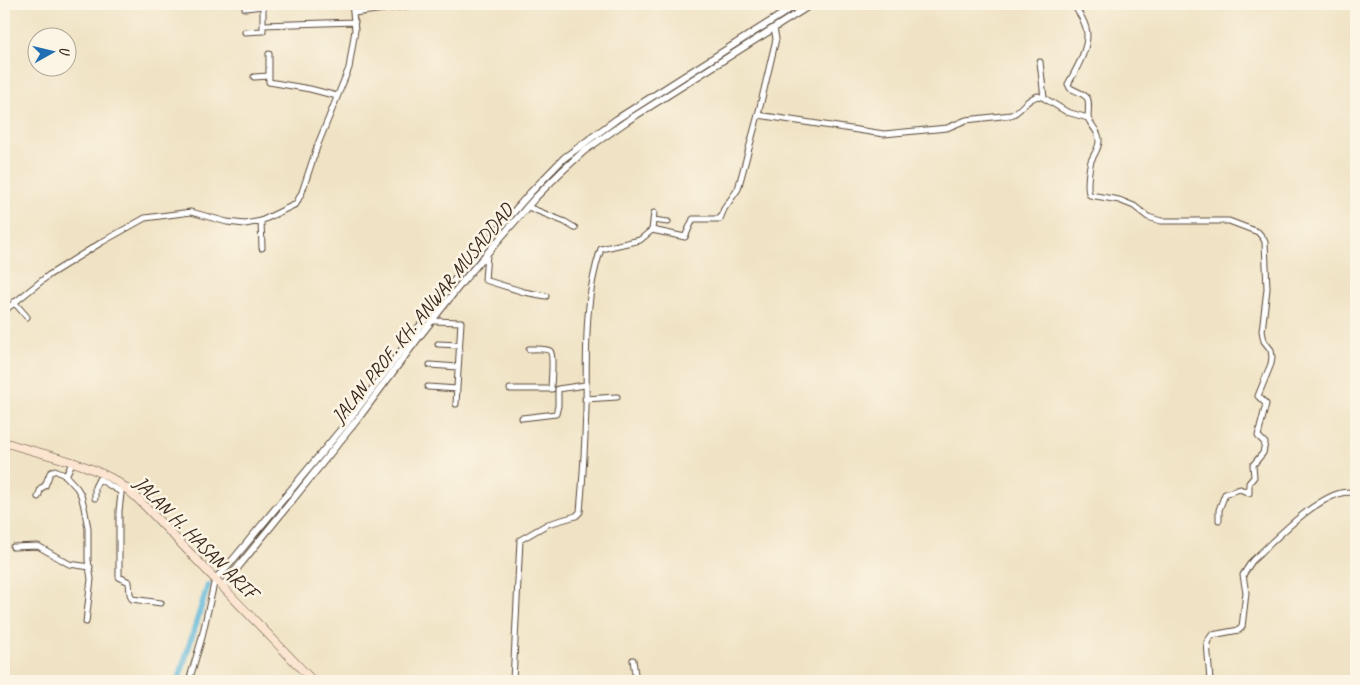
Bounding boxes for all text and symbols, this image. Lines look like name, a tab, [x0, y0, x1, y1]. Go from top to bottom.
north arrow	[28, 28, 78, 78]
text: U	[55, 46, 74, 58]
street label: JALAN PROF. KH. ANWAR MUSADDAD	[325, 197, 520, 429]
street label: JALAN H. HASAN ARIF	[128, 470, 266, 608]

